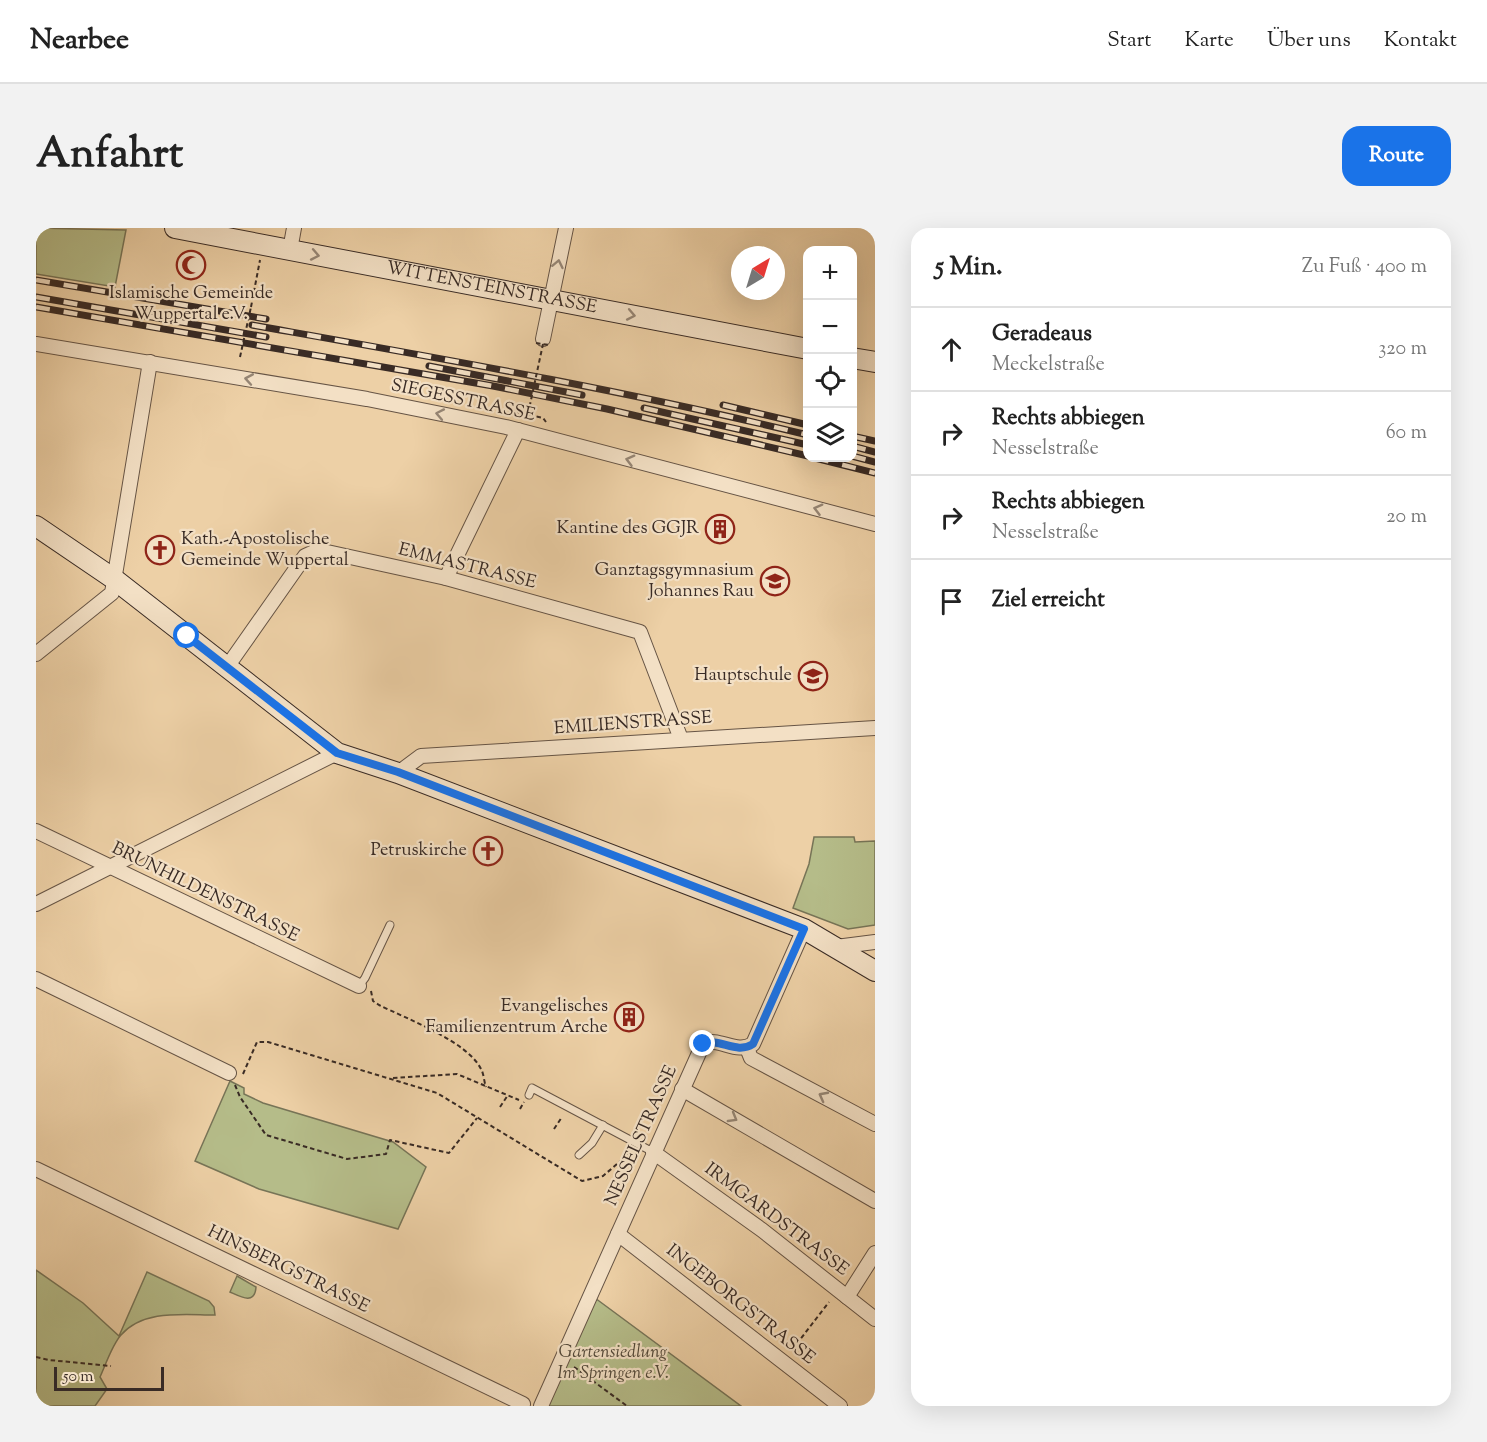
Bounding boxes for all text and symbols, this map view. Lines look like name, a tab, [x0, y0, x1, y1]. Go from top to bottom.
text: Nearbee	[30, 21, 129, 61]
text: Start	[1107, 26, 1151, 56]
text: Karte	[1184, 26, 1234, 56]
text: Über uns	[1267, 26, 1351, 56]
text: Kontakt	[1384, 26, 1457, 56]
text: Anfahrt	[36, 126, 183, 186]
button: Route	[1342, 126, 1451, 186]
north arrow	[731, 246, 785, 300]
map controls	[803, 246, 857, 462]
button: +	[803, 246, 857, 300]
one-way arrow	[310, 248, 320, 261]
mosque icon: Islamische Gemeinde Wuppertal e.V.	[175, 249, 207, 281]
text: 5 Min.	[935, 249, 1003, 286]
text: Zu Fuß · 400 m	[1302, 253, 1427, 282]
street label: WITTENSTEINSTRASSE	[384, 256, 599, 321]
one-way arrow	[551, 259, 564, 269]
place label: Islamische Gemeinde Wuppertal e.V.	[109, 281, 273, 328]
button: −	[803, 300, 857, 354]
one-way arrow	[625, 308, 635, 321]
text: Geradeaus	[992, 319, 1092, 351]
icon: ahead	[935, 333, 968, 366]
text: 320 m	[1378, 335, 1427, 364]
text: Meckelstraße	[992, 351, 1105, 380]
button: locate	[803, 354, 857, 408]
one-way arrow	[244, 373, 253, 385]
street label: SIEGESSTRASSE	[388, 373, 538, 429]
text: Rechts abbiegen	[992, 403, 1145, 435]
one-way arrow	[436, 408, 446, 421]
button: layers	[803, 408, 857, 462]
icon: right	[935, 417, 968, 450]
text: 60 m	[1386, 419, 1427, 448]
text: Nesselstraße	[992, 435, 1099, 464]
one-way arrow	[625, 454, 635, 467]
text: Rechts abbiegen	[992, 487, 1145, 519]
icon: right	[935, 501, 968, 534]
text: 20 m	[1386, 503, 1427, 532]
one-way arrow	[814, 504, 824, 517]
building icon: Kantine des GGJR	[704, 513, 736, 545]
place label: Kantine des GGJR	[556, 516, 699, 542]
text: Nesselstraße	[992, 519, 1099, 548]
place label: Kath.-Apostolische Gemeinde Wuppertal	[181, 527, 349, 574]
church icon: Kath.-Apostolische Gemeinde Wuppertal	[144, 534, 176, 566]
street label: EMMASTRASSE	[395, 537, 539, 597]
place label: Ganztagsgymnasium Johannes Rau	[595, 558, 754, 605]
school or university icon: Ganztagsgymnasium Johannes Rau	[759, 565, 791, 597]
icon: arrive	[935, 585, 968, 618]
text: Ziel erreicht	[992, 585, 1105, 617]
route start	[173, 622, 199, 648]
school or university icon: Hauptschule	[797, 660, 829, 692]
place label: Hauptschule	[694, 663, 792, 689]
street label: EMILIENSTRASSE	[553, 706, 713, 742]
church icon: Petruskirche	[472, 835, 504, 867]
street label: BRUNHILDENSTRASSE	[107, 836, 303, 950]
place label: Petruskirche	[371, 838, 467, 864]
place label: Evangelisches Familienzentrum Arche	[425, 994, 608, 1041]
building icon: Evangelisches Familienzentrum Arche	[613, 1001, 645, 1033]
route end	[689, 1030, 715, 1056]
street label: NESSELSTRASSE	[599, 1061, 685, 1210]
one-way arrow	[818, 1092, 829, 1104]
one-way arrow	[727, 1111, 737, 1122]
street label: IRMGARDSTRASSE	[698, 1157, 854, 1283]
street label: HINSBERGSTRASSE	[203, 1219, 374, 1321]
street label: INGEBORGSTRASSE	[660, 1239, 820, 1372]
park label: Gartensiedlung Im Springen e.V.	[557, 1340, 669, 1387]
scale bar	[54, 1364, 164, 1392]
text: 50 m	[63, 1366, 94, 1389]

